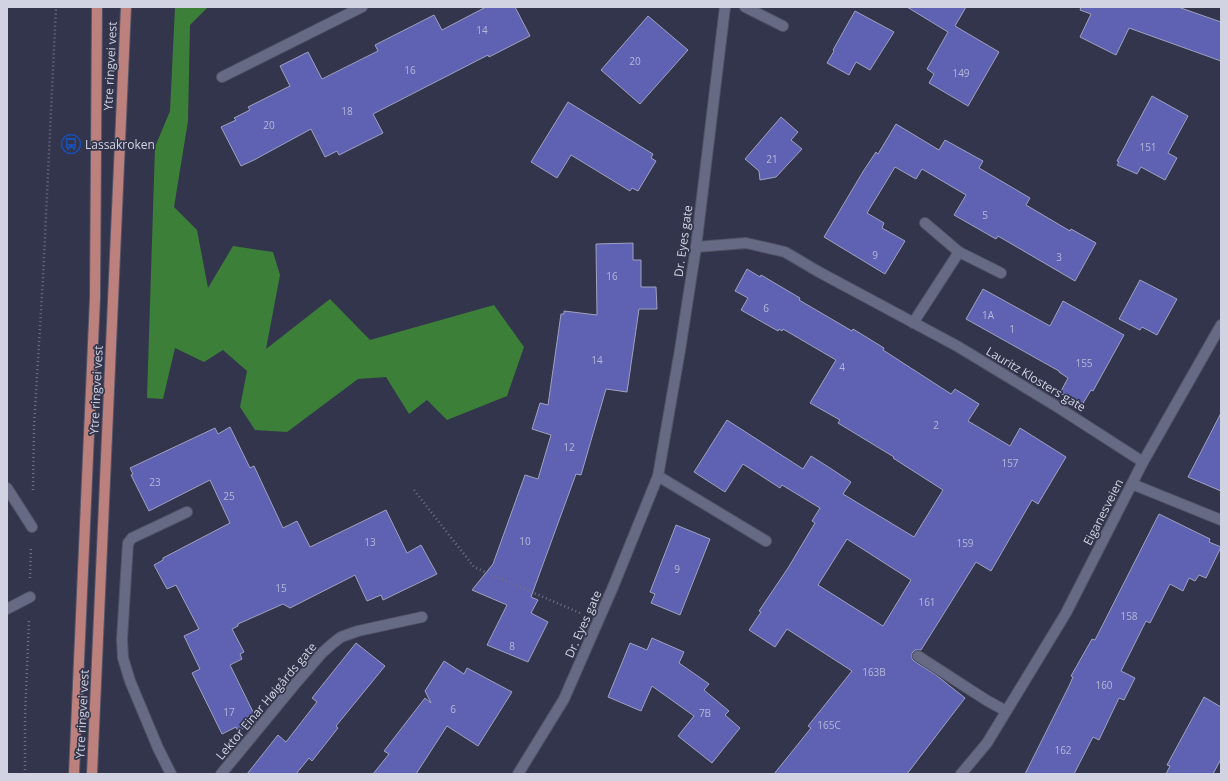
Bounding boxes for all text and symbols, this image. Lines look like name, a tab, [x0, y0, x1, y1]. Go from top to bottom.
street label: Ytre ringvei vest	[99, 21, 121, 111]
house number: 14	[476, 23, 488, 37]
house number: 20	[629, 54, 641, 68]
house number: 16	[404, 63, 416, 77]
house number: 149	[952, 66, 970, 80]
house number: 18	[341, 104, 353, 118]
house number: 20	[263, 118, 275, 132]
bus stop icon: Lassakroken	[60, 133, 82, 155]
place label: Lassakroken	[85, 136, 155, 153]
house number: 151	[1139, 140, 1157, 154]
house number: 21	[766, 152, 778, 166]
street label: Dr. Eyes gate	[670, 204, 696, 278]
house number: 5	[982, 208, 988, 222]
house number: 9	[872, 248, 878, 262]
house number: 3	[1056, 250, 1062, 264]
house number: 16	[606, 269, 618, 283]
house number: 6	[763, 301, 769, 315]
house number: 1A	[982, 308, 995, 322]
house number: 1	[1009, 322, 1015, 336]
street label: Lauritz Klosters gate	[983, 342, 1089, 416]
street label: Ytre ringvei vest	[85, 345, 107, 435]
house number: 14	[591, 353, 603, 367]
house number: 155	[1075, 356, 1093, 370]
house number: 4	[839, 360, 845, 374]
house number: 2	[933, 418, 939, 432]
house number: 12	[563, 440, 575, 454]
house number: 157	[1001, 456, 1019, 470]
house number: 23	[149, 475, 161, 489]
street label: Eiganesveien	[1079, 476, 1127, 548]
house number: 25	[223, 489, 235, 503]
house number: 10	[519, 534, 531, 548]
house number: 13	[364, 535, 376, 549]
house number: 159	[956, 536, 974, 550]
house number: 9	[674, 562, 680, 576]
house number: 15	[275, 581, 287, 595]
street label: Dr. Eyes gate	[561, 587, 606, 661]
house number: 161	[918, 595, 936, 609]
house number: 158	[1120, 609, 1138, 623]
street label: Lektor Einar Høigårds gate	[212, 639, 320, 763]
house number: 8	[509, 639, 515, 653]
house number: 163B	[862, 665, 886, 679]
street label: Ytre ringvei vest	[71, 669, 93, 759]
house number: 160	[1095, 678, 1113, 692]
house number: 6	[450, 702, 456, 716]
house number: 17	[223, 705, 235, 719]
house number: 7B	[699, 706, 711, 720]
house number: 165C	[817, 718, 841, 732]
house number: 162	[1054, 743, 1072, 757]

